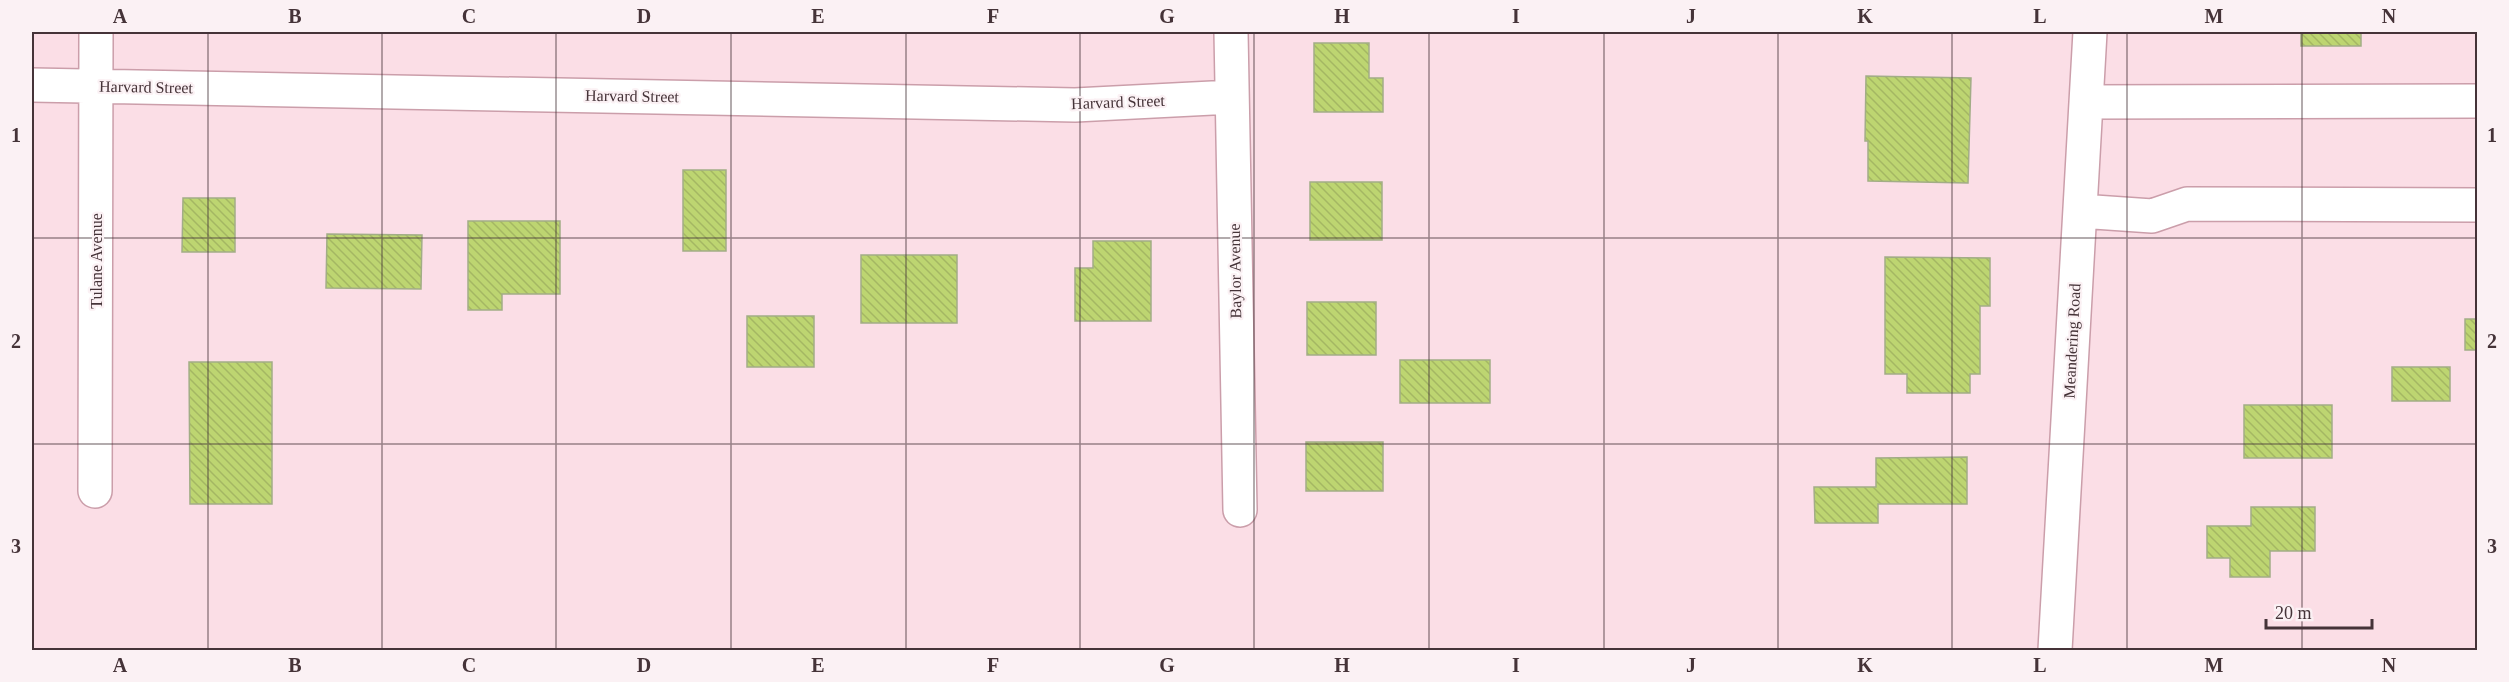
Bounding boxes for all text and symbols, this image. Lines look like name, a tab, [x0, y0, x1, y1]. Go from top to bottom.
text: A	[113, 5, 128, 27]
text: B	[288, 5, 302, 27]
text: C	[462, 5, 476, 27]
text: D	[637, 5, 651, 27]
text: E	[811, 5, 825, 27]
text: F	[987, 5, 999, 27]
text: G	[1159, 5, 1175, 27]
text: H	[1334, 5, 1350, 27]
text: I	[1512, 5, 1520, 27]
text: J	[1686, 5, 1696, 27]
text: K	[1857, 5, 1873, 27]
text: L	[2033, 5, 2047, 27]
text: M	[2205, 5, 2224, 27]
text: N	[2382, 5, 2397, 27]
street label: Harvard Street	[99, 78, 194, 96]
street label: Harvard Street	[585, 87, 680, 105]
street label: Harvard Street	[1071, 92, 1166, 112]
text: 1	[11, 124, 21, 146]
text: 1	[2487, 124, 2497, 146]
street label: Tulane Avenue	[88, 213, 105, 309]
street label: Baylor Avenue	[1226, 223, 1245, 319]
street label: Meandering Road	[2061, 283, 2084, 399]
text: 2	[11, 330, 21, 352]
text: 2	[2487, 330, 2497, 352]
text: 3	[11, 535, 21, 557]
text: 3	[2487, 535, 2497, 557]
scale bar	[2266, 592, 2372, 630]
text: 20 m	[2275, 603, 2312, 623]
text: A	[113, 654, 128, 676]
text: B	[288, 654, 302, 676]
text: C	[462, 654, 476, 676]
text: D	[637, 654, 651, 676]
text: E	[811, 654, 825, 676]
text: F	[987, 654, 999, 676]
text: G	[1159, 654, 1175, 676]
text: H	[1334, 654, 1350, 676]
text: I	[1512, 654, 1520, 676]
text: J	[1686, 654, 1696, 676]
text: K	[1857, 654, 1873, 676]
text: L	[2033, 654, 2047, 676]
text: M	[2205, 654, 2224, 676]
text: N	[2382, 654, 2397, 676]

